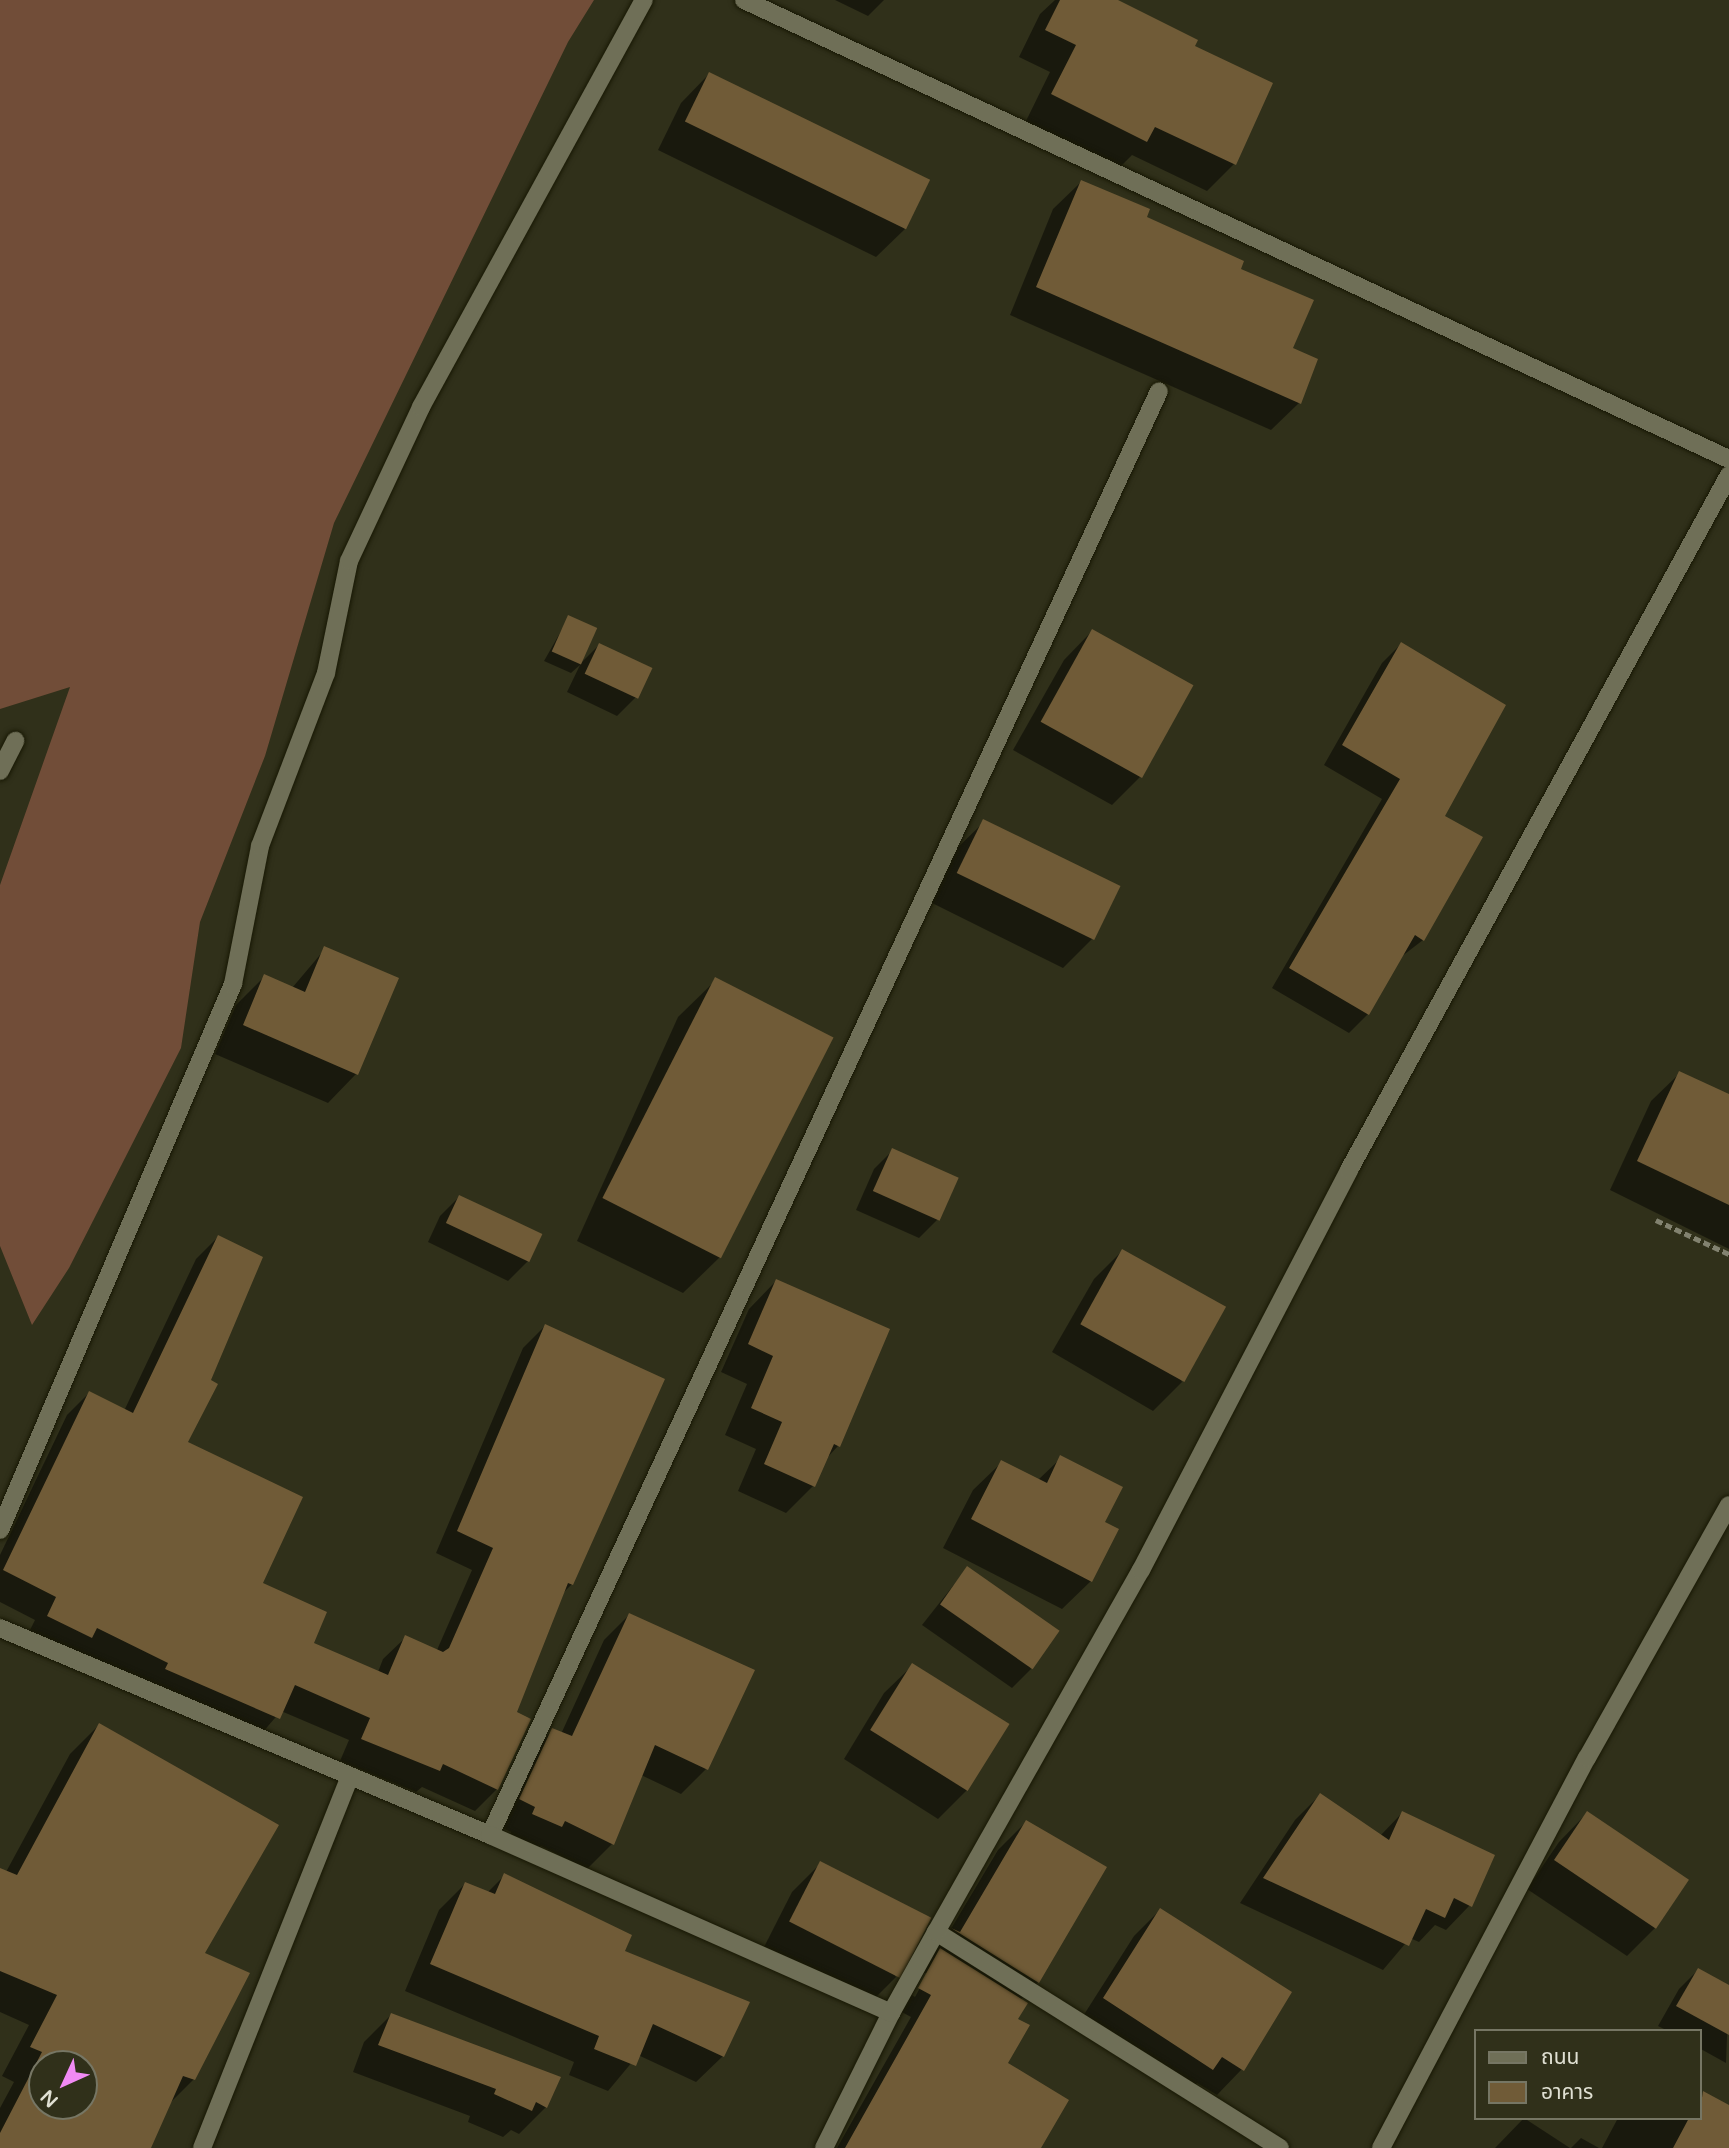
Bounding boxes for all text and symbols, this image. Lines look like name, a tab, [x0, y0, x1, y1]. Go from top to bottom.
legend	[1474, 2029, 1701, 2120]
text: ถนน	[1541, 2045, 1579, 2070]
north arrow	[28, 2050, 98, 2120]
text: อาคาร	[1541, 2080, 1593, 2105]
text: N	[36, 2085, 63, 2112]

